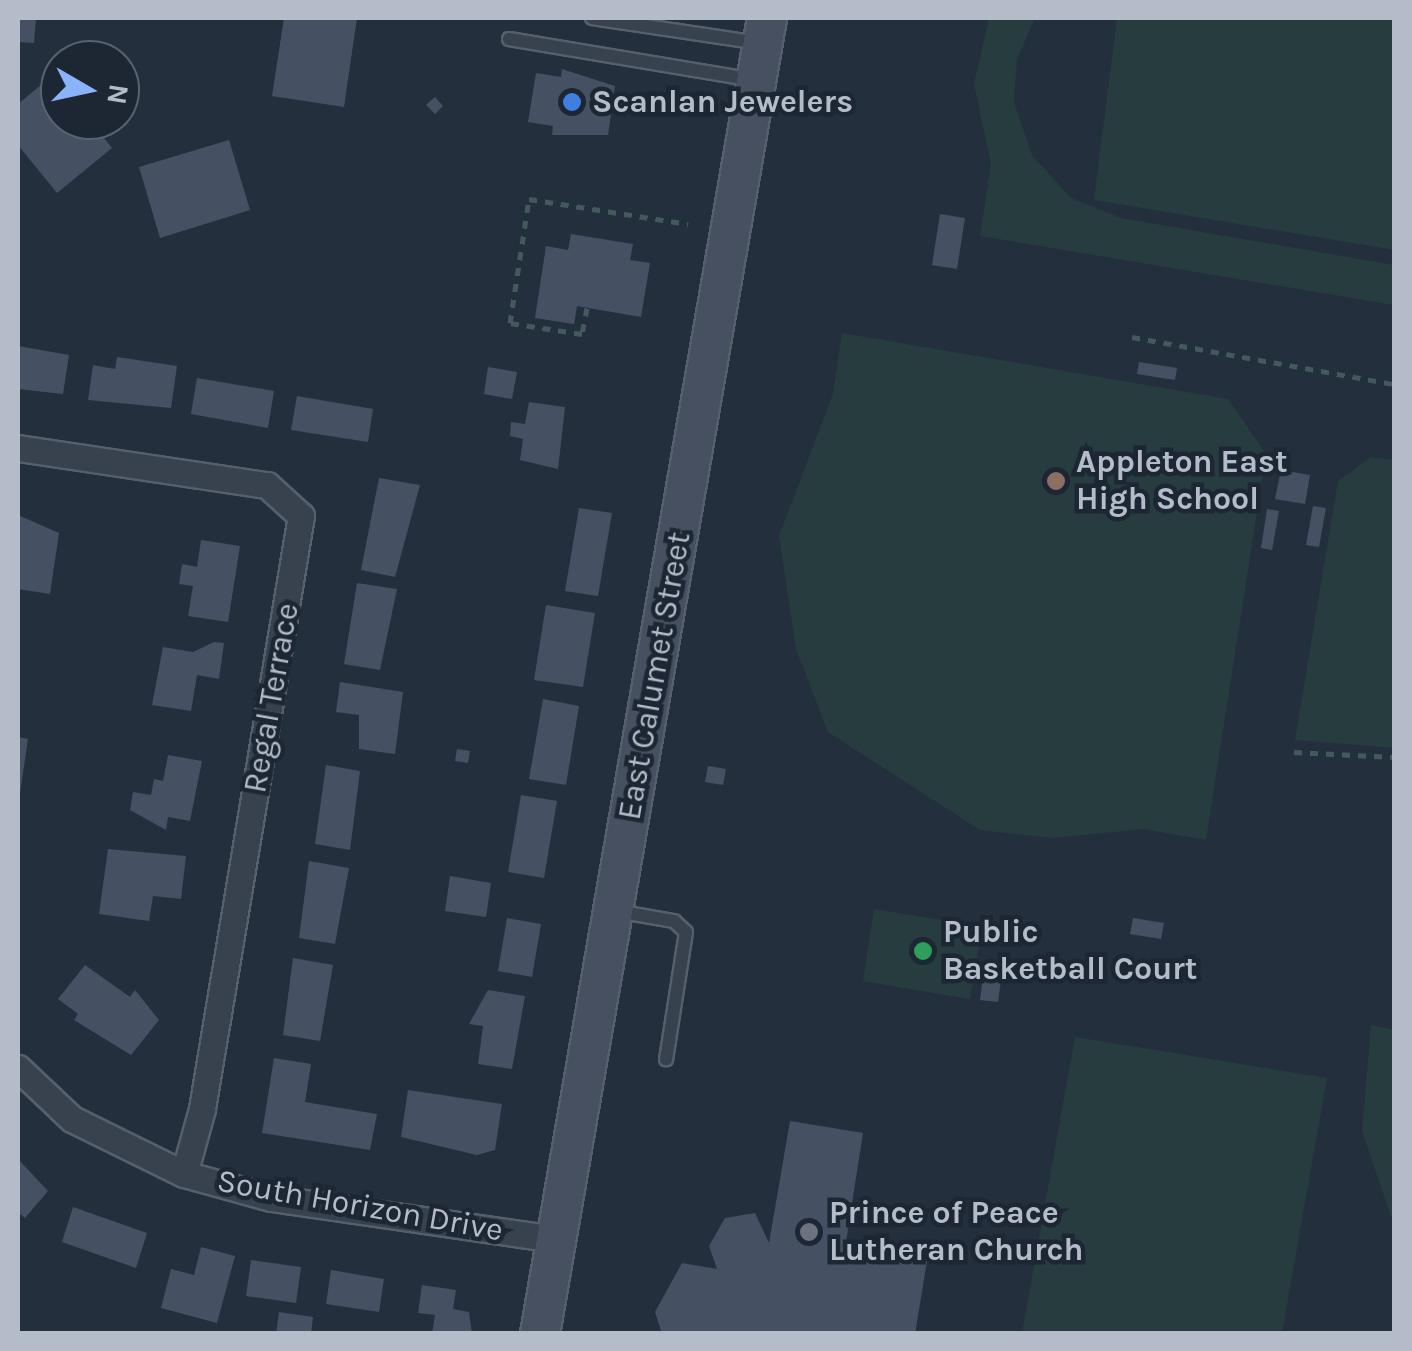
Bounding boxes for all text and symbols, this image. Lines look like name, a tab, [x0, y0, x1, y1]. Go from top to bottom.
north arrow	[40, 40, 140, 140]
text: N	[100, 82, 136, 107]
place label: Scanlan Jewelers	[592, 83, 853, 121]
marker: Scanlan Jewelers	[561, 91, 583, 113]
place label: Appleton East High School	[1076, 444, 1288, 519]
marker: Appleton East High School	[1045, 470, 1067, 492]
street label: East Calumet Street	[611, 529, 699, 823]
street label: Regal Terrace	[236, 600, 308, 796]
place label: Public Basketball Court	[943, 914, 1197, 989]
marker: Public Basketball Court	[912, 940, 934, 962]
street label: South Horizon Drive	[214, 1162, 506, 1250]
place label: Prince of Peace Lutheran Church	[829, 1195, 1083, 1270]
marker: Prince of Peace Lutheran Church	[798, 1221, 820, 1243]

